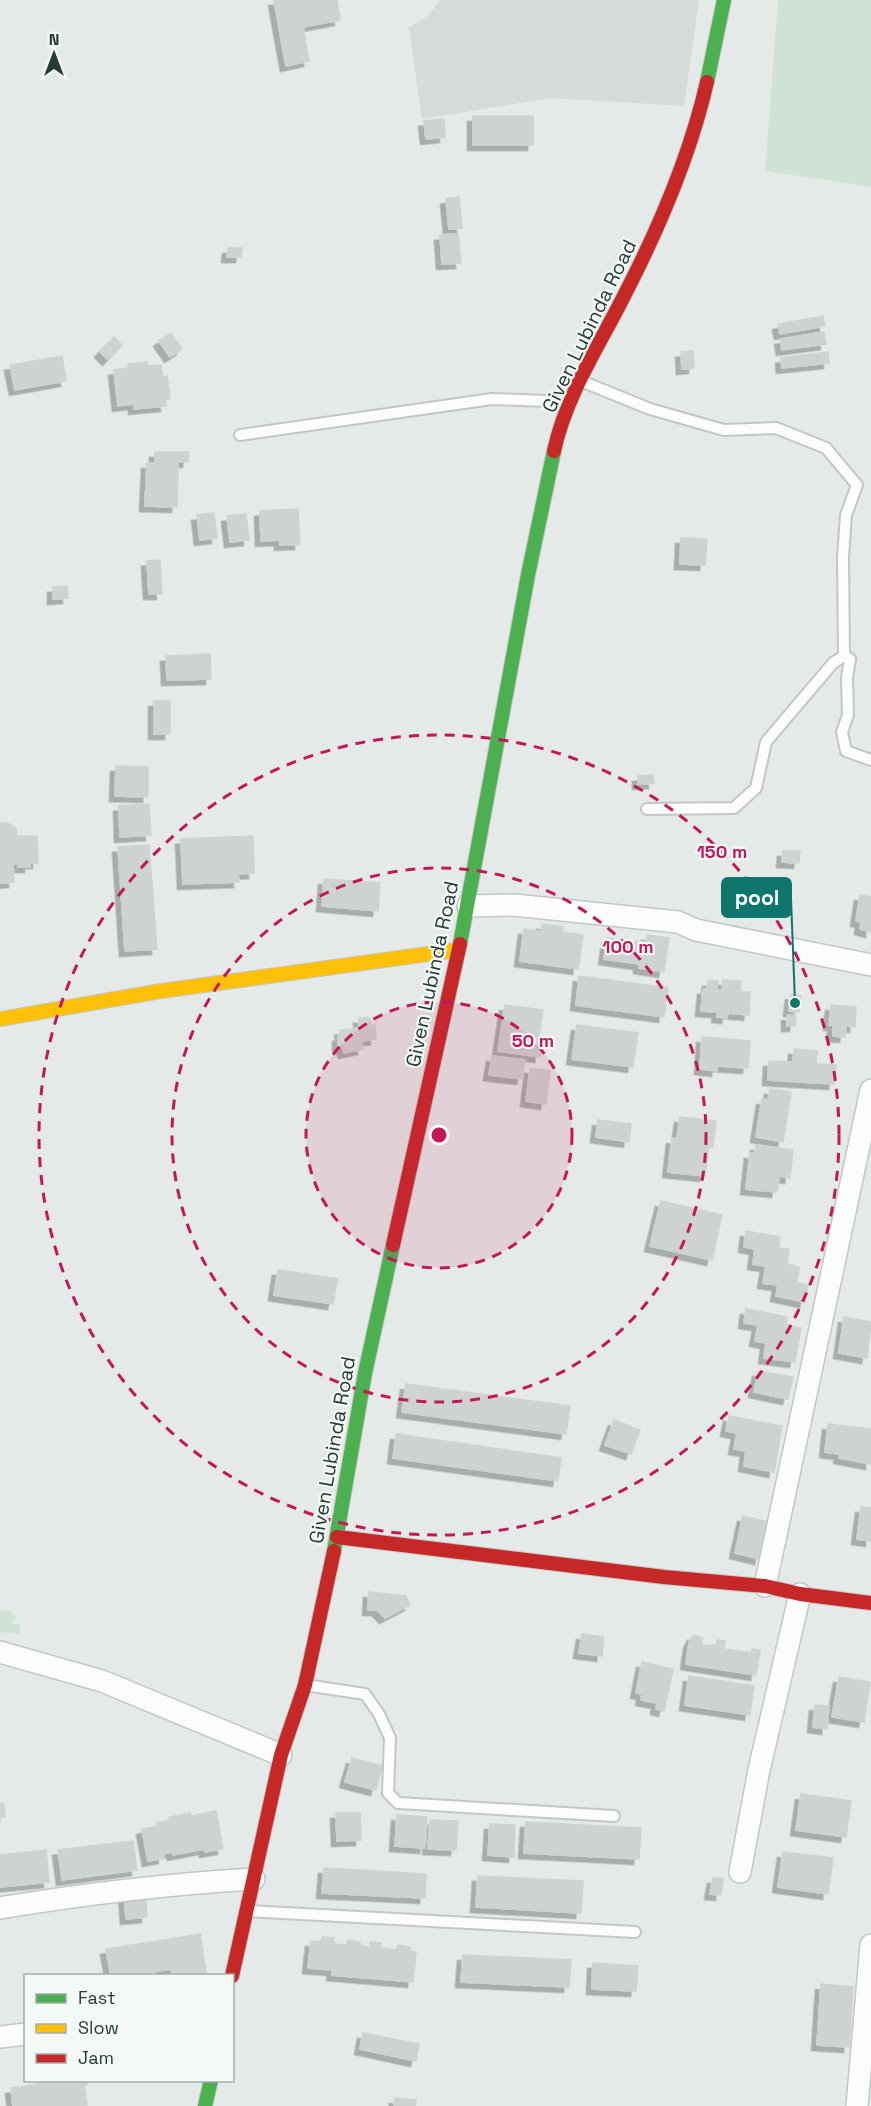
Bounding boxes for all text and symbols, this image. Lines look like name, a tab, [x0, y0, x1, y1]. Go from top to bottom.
north arrow	[24, 24, 84, 84]
text: N	[49, 29, 59, 50]
street label: Given Lubinda Road	[536, 235, 642, 417]
text: 150 m	[697, 840, 747, 863]
callout: pool	[722, 878, 791, 917]
street label: Given Lubinda Road	[400, 879, 464, 1069]
text: pool	[735, 884, 779, 911]
text: 100 m	[602, 935, 654, 958]
text: 50 m	[512, 1029, 554, 1052]
centre of rings	[429, 1125, 449, 1145]
street label: Given Lubinda Road	[303, 1354, 361, 1546]
legend	[24, 1974, 234, 2082]
text: Fast	[78, 1986, 115, 2009]
text: Slow	[78, 2016, 119, 2039]
text: Jam	[78, 2046, 114, 2069]

